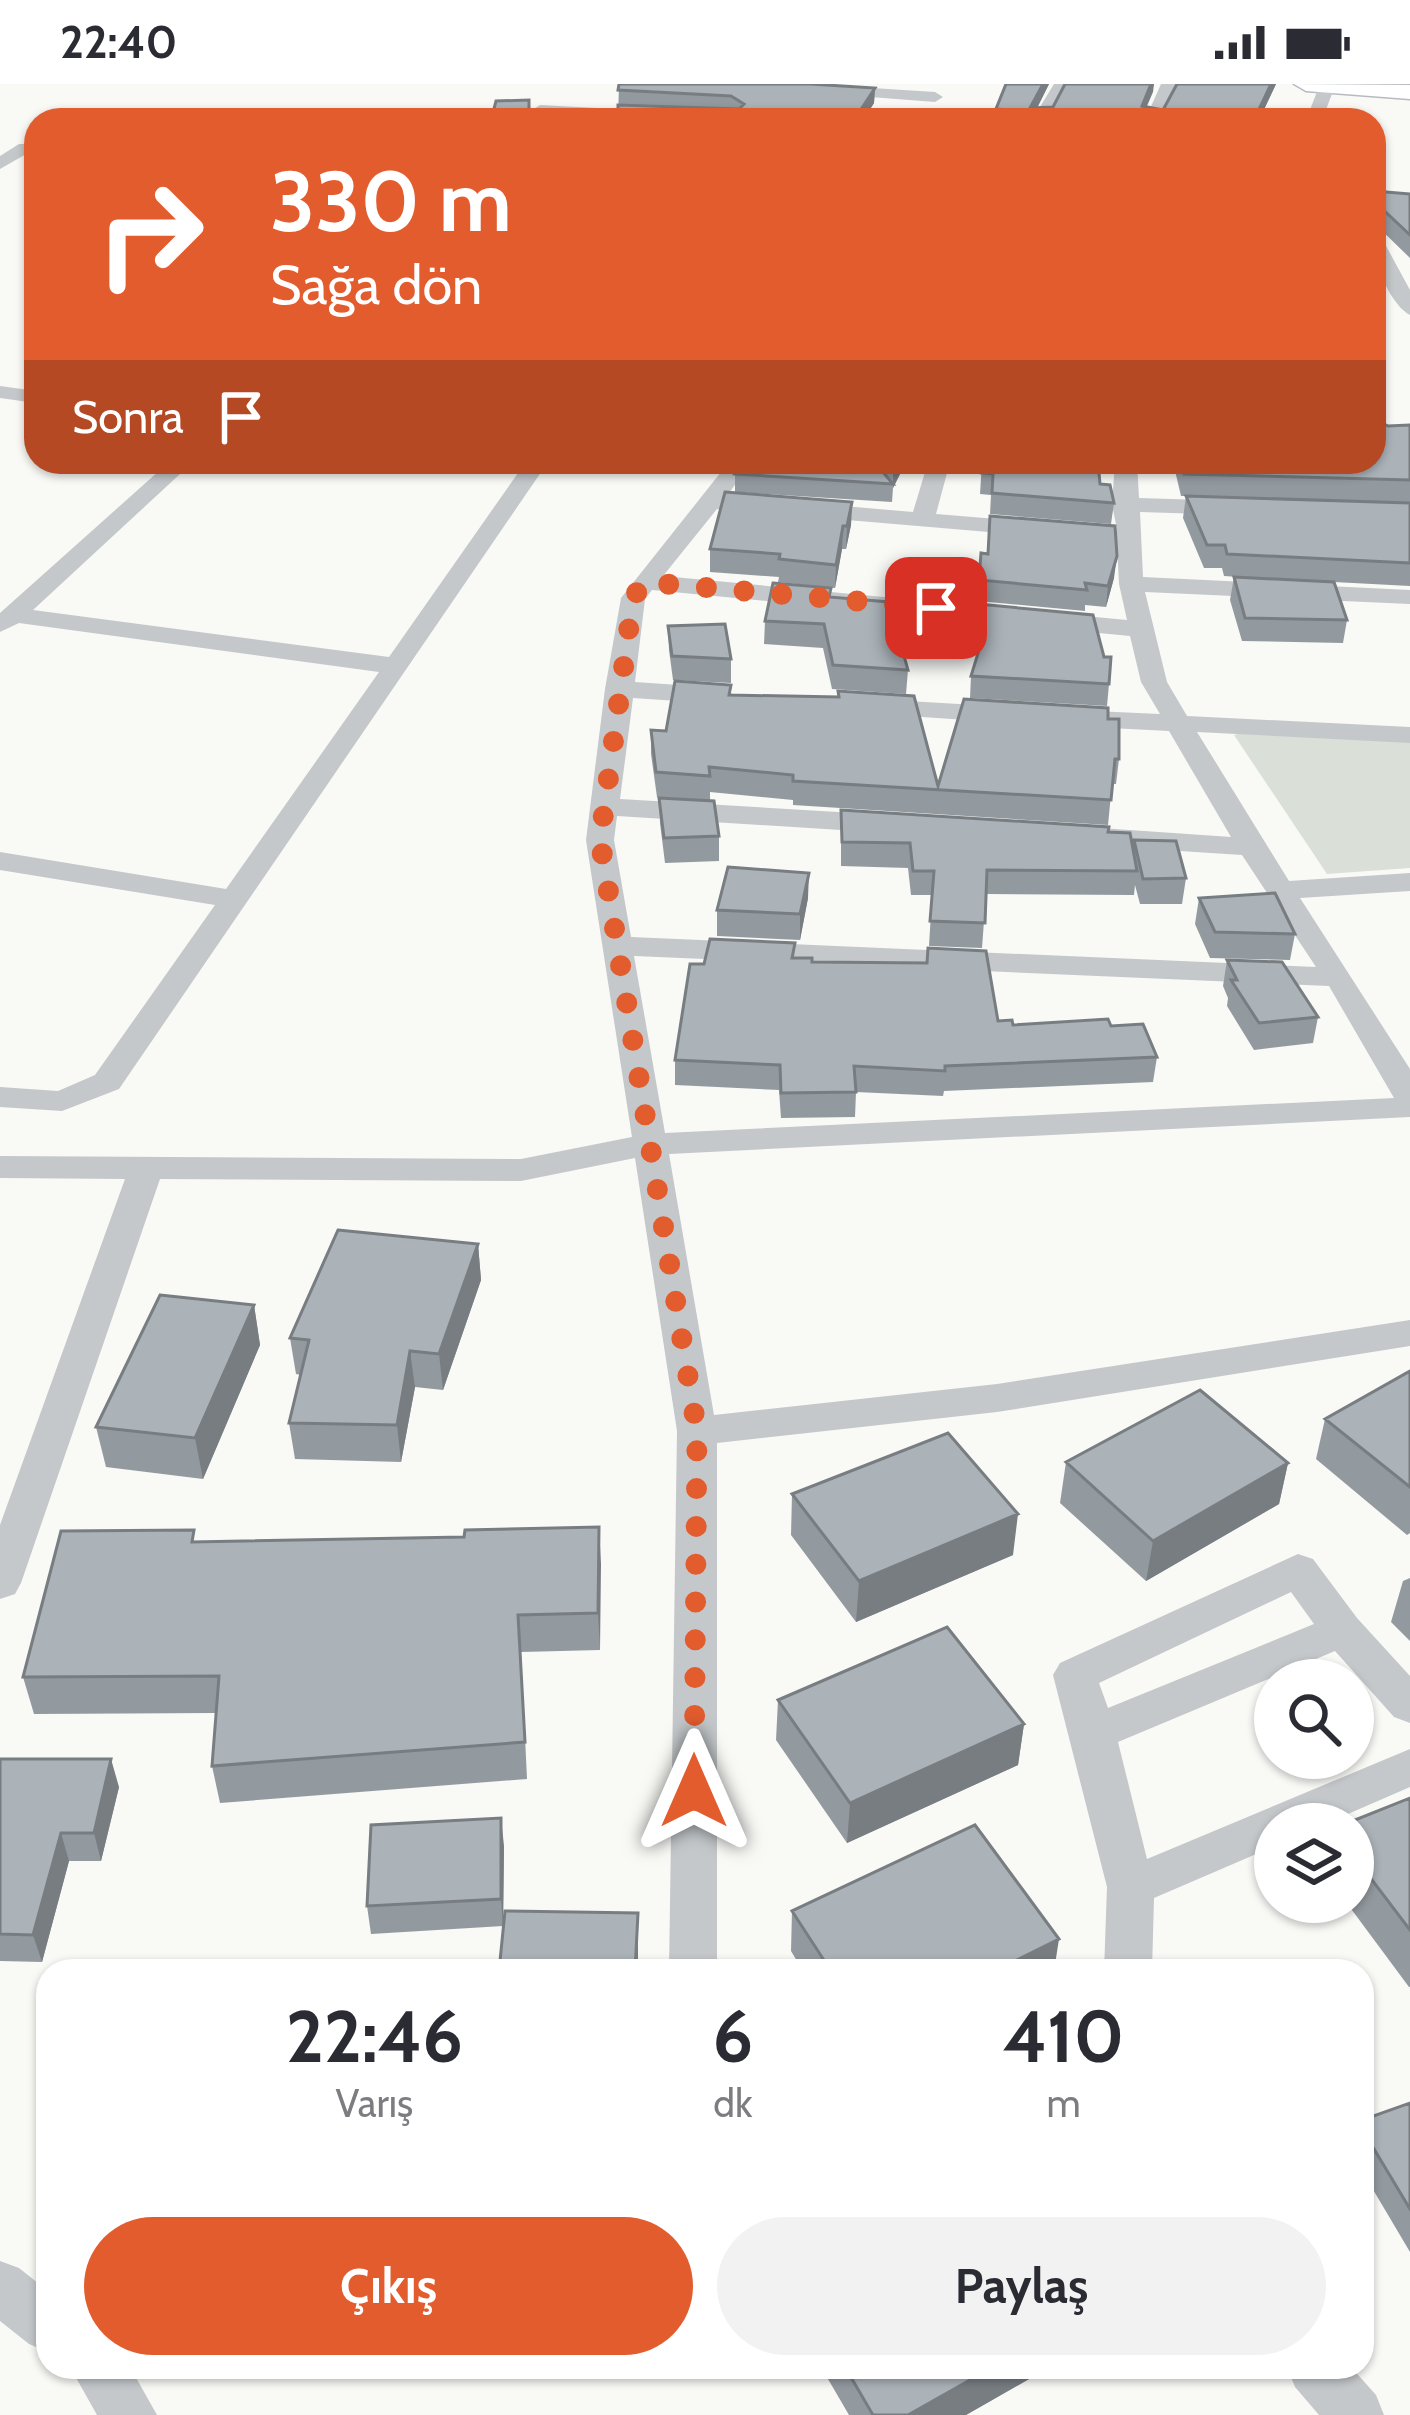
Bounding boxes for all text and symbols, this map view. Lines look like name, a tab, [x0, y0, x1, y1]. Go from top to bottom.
text: 22:40	[60, 15, 177, 69]
text: 330 m	[270, 150, 512, 252]
icon: right	[72, 156, 228, 312]
text: Sağa dön	[270, 252, 482, 318]
icon: arrive	[208, 384, 274, 450]
text: Sonra	[72, 390, 184, 444]
pin	[885, 557, 987, 659]
icon: arrive	[903, 575, 969, 641]
map controls	[1254, 1659, 1374, 1923]
button: search	[1254, 1659, 1374, 1779]
position arrow	[631, 1728, 757, 1854]
button: layers	[1254, 1803, 1374, 1923]
text: 22:46	[286, 1993, 463, 2080]
text: 6	[713, 1993, 753, 2080]
text: 410	[1003, 1993, 1124, 2080]
text: Varış	[335, 2079, 413, 2127]
text: dk	[713, 2079, 752, 2127]
text: m	[1046, 2079, 1081, 2127]
button: Çıkış	[84, 2217, 693, 2355]
button: Paylaş	[717, 2217, 1326, 2355]

